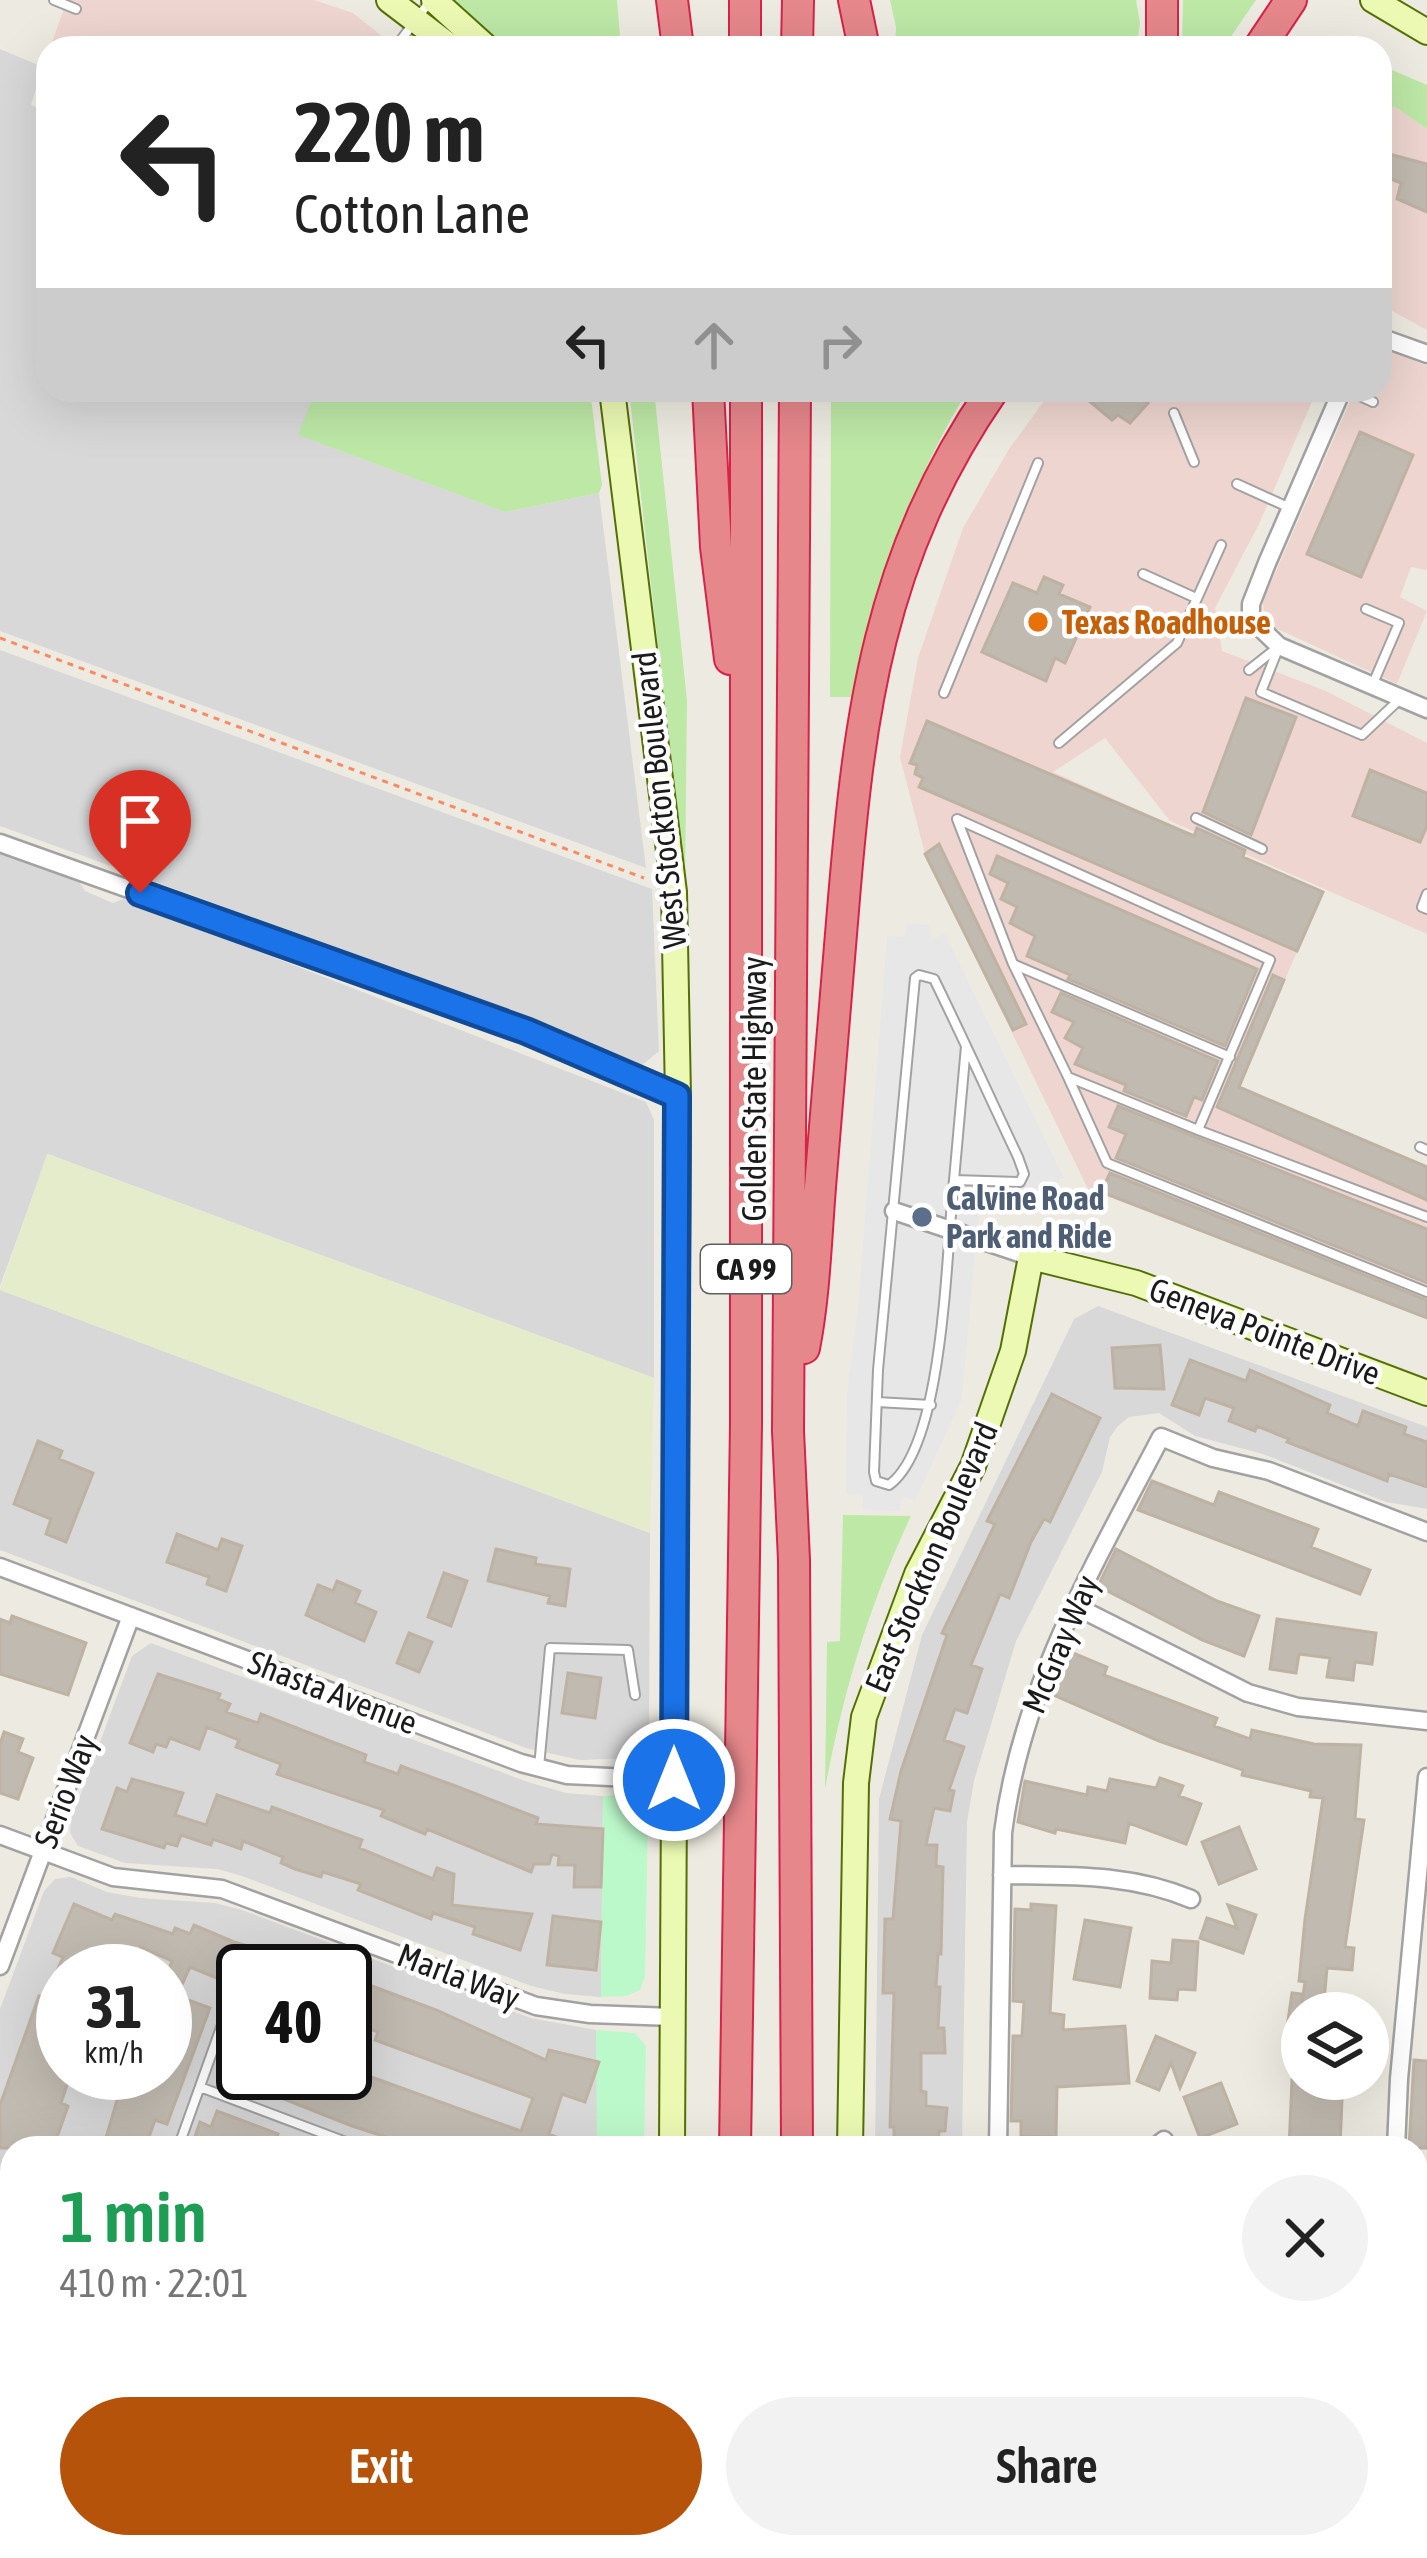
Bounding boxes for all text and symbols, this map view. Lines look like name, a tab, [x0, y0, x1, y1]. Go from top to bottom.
icon: left	[96, 84, 252, 240]
text: 220 m	[294, 84, 484, 180]
text: Cotton Lane	[294, 183, 530, 244]
icon: left	[555, 312, 621, 378]
icon: ahead	[681, 312, 747, 378]
icon: right	[807, 312, 873, 378]
place label: Texas Roadhouse	[1062, 603, 1271, 641]
marker: Texas Roadhouse	[1025, 609, 1051, 635]
street label: West Stockton Boulevard	[625, 650, 693, 950]
pin	[89, 770, 191, 893]
icon: arrive	[107, 788, 173, 854]
street label: Golden State Highway	[735, 956, 773, 1222]
place label: Calvine Road Park and Ride	[946, 1179, 1112, 1255]
marker: Calvine Road Park and Ride	[909, 1204, 935, 1230]
road number: CA 99	[701, 1245, 791, 1293]
street label: Geneva Pointe Drive	[1144, 1270, 1386, 1392]
street label: East Stockton Boulevard	[857, 1416, 1005, 1698]
street label: McGray Way	[1014, 1569, 1106, 1719]
street label: Shasta Avenue	[243, 1642, 423, 1742]
position arrow	[611, 1717, 737, 1843]
street label: Serio Way	[26, 1729, 104, 1853]
street label: Marla Way	[393, 1935, 525, 2017]
speed limit sign: 40	[216, 1944, 372, 2100]
text: 31	[86, 1972, 142, 2041]
map controls	[1281, 1992, 1389, 2100]
button: layers	[1281, 1992, 1389, 2100]
text: km/h	[84, 2035, 144, 2069]
text: 1 min	[60, 2175, 207, 2257]
button: close	[1242, 2175, 1368, 2301]
text: 410 m · 22:01	[60, 2261, 249, 2305]
button: Exit	[60, 2397, 702, 2535]
button: Share	[726, 2397, 1368, 2535]

